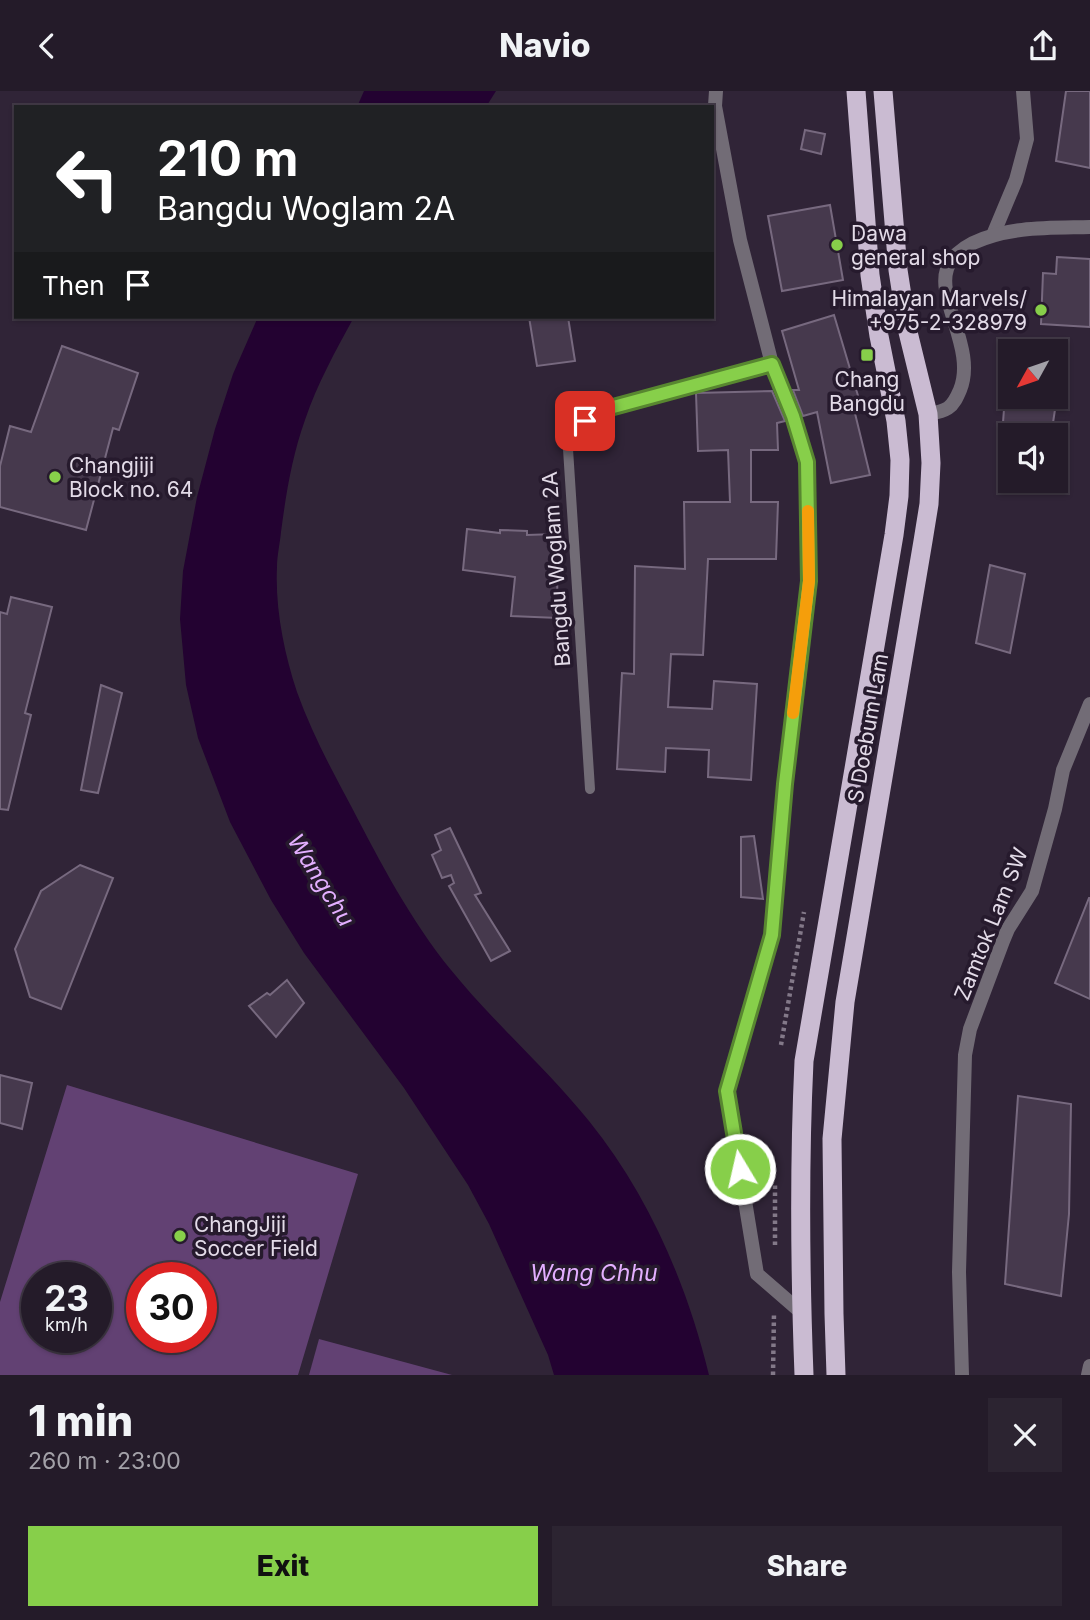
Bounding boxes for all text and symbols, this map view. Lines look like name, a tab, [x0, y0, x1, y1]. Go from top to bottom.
text: Navio	[499, 26, 591, 65]
icon: back	[28, 27, 66, 65]
icon: share	[1024, 27, 1062, 65]
text: 210 m	[157, 129, 298, 188]
icon: left	[42, 133, 133, 224]
text: Bangdu Woglam 2A	[157, 189, 455, 228]
place label: Dawa general shop	[851, 221, 980, 270]
marker: Dawa general shop	[829, 237, 845, 253]
icon: arrive	[119, 266, 157, 304]
text: Then	[42, 270, 105, 301]
place label: Himalayan Marvels/ +975-2-328979	[831, 286, 1027, 335]
marker: Himalayan Marvels/ +975-2-328979	[1033, 302, 1049, 318]
north arrow	[998, 339, 1068, 409]
map controls	[998, 339, 1068, 493]
marker: Chang Bangdu	[859, 347, 875, 363]
place label: Chang Bangdu	[829, 367, 905, 416]
pin	[555, 391, 615, 451]
icon: arrive	[566, 402, 604, 440]
button: sound	[998, 423, 1068, 493]
place label: Changjiji Block no. 64	[69, 453, 193, 502]
marker: Changjiji Block no. 64	[47, 469, 63, 485]
street label: Bangdu Woglam 2A	[537, 471, 575, 667]
street label: S Doebum Lam	[843, 651, 893, 805]
water label: Wangchu	[282, 829, 360, 931]
street label: Zamtok Lam SW	[949, 844, 1033, 1004]
position arrow	[703, 1132, 777, 1206]
place label: ChangJiji Soccer Field	[194, 1212, 318, 1261]
marker: ChangJiji Soccer Field	[172, 1228, 188, 1244]
water label: Wang Chhu	[530, 1259, 658, 1287]
speed limit sign: 30	[126, 1262, 217, 1353]
text: 23	[44, 1277, 89, 1319]
text: km/h	[45, 1314, 88, 1335]
text: 1 min	[28, 1395, 133, 1446]
button: close	[988, 1398, 1062, 1472]
text: 260 m · 23:00	[28, 1447, 181, 1475]
button: Exit	[28, 1526, 538, 1606]
button: Share	[552, 1526, 1062, 1606]

